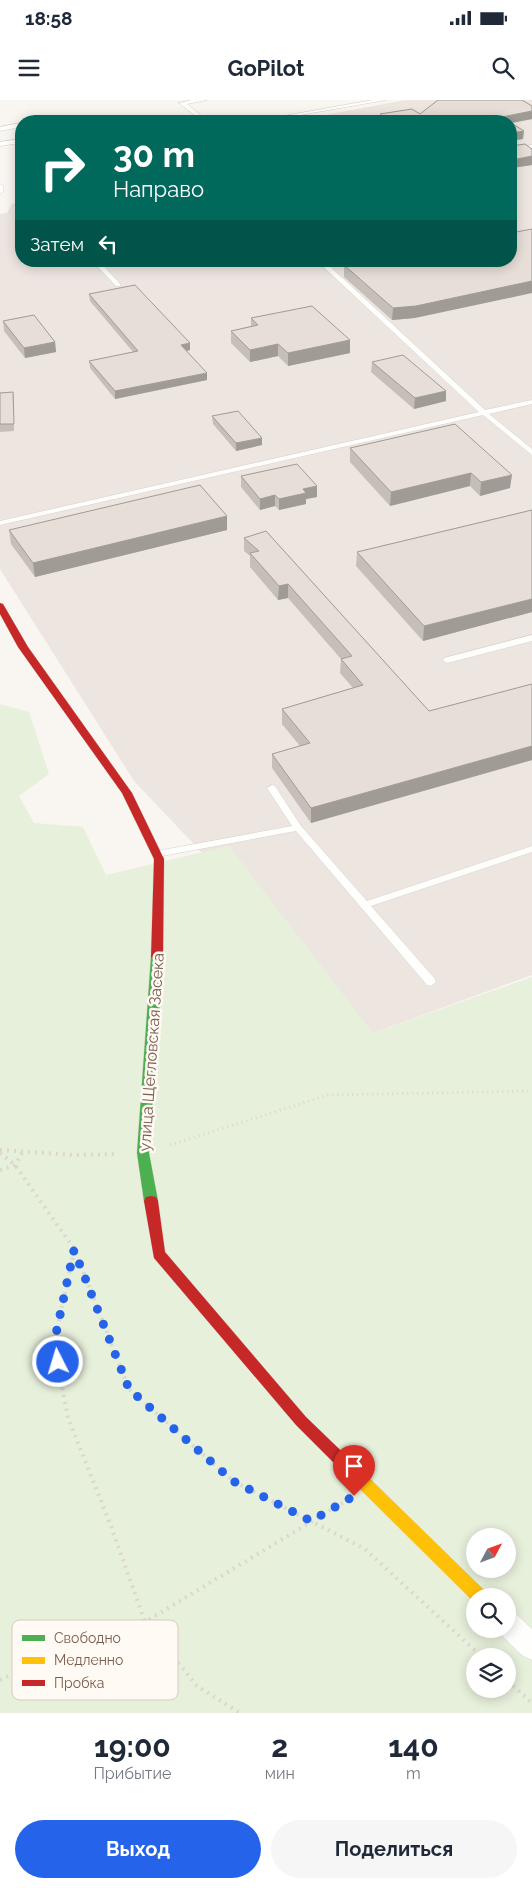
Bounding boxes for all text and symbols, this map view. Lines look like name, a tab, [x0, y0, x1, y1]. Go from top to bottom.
text: 18:58	[25, 7, 73, 29]
icon: menu	[15, 54, 43, 82]
icon: search	[489, 54, 517, 82]
text: GoPilot	[228, 55, 304, 81]
text: 30 m	[113, 134, 195, 175]
icon: right	[30, 135, 95, 200]
text: Направо	[113, 176, 204, 202]
icon: left	[94, 230, 122, 258]
text: Затем	[30, 233, 84, 255]
street label: улица Щегловская Засека	[135, 952, 168, 1152]
position arrow	[31, 1335, 83, 1387]
pin	[333, 1445, 375, 1496]
icon: arrive	[340, 1452, 368, 1480]
north arrow	[466, 1528, 516, 1578]
map controls	[466, 1528, 516, 1698]
button: search	[466, 1588, 516, 1638]
legend	[12, 1620, 178, 1700]
text: Свободно	[54, 1630, 121, 1646]
button: layers	[466, 1648, 516, 1698]
text: Медленно	[54, 1652, 123, 1668]
text: Пробка	[54, 1675, 104, 1691]
text: 19:00	[94, 1729, 171, 1764]
text: 2	[271, 1729, 288, 1764]
text: 140	[388, 1729, 439, 1764]
text: Прибытие	[93, 1764, 171, 1783]
text: мин	[265, 1764, 295, 1783]
text: m	[406, 1764, 421, 1783]
button: Выход	[15, 1820, 261, 1878]
button: Поделиться	[271, 1820, 517, 1878]

